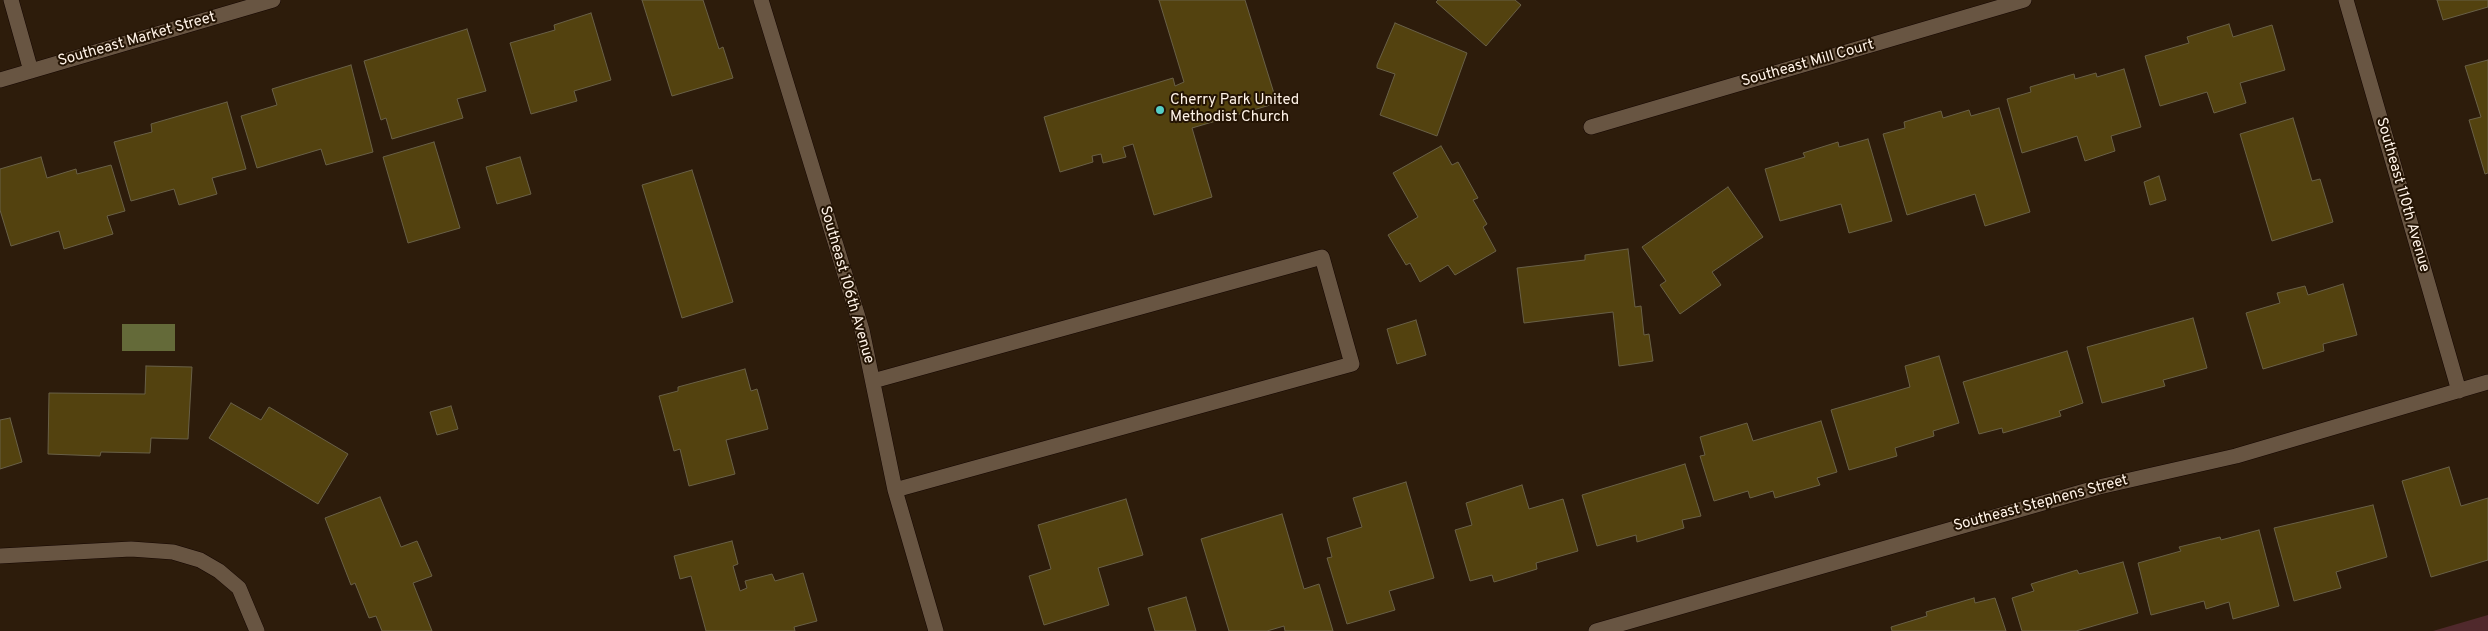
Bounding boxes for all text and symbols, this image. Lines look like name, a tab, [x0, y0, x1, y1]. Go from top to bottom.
street label: Southeast Market Street	[56, 9, 218, 71]
street label: Southeast Mill Court	[1740, 36, 1876, 92]
place label: Cherry Park United Methodist Church	[1170, 92, 1299, 127]
marker: Cherry Park United Methodist Church	[1154, 104, 1166, 116]
street label: Southeast 110th Avenue	[2371, 116, 2433, 274]
street label: Southeast 106th Avenue	[815, 204, 877, 366]
street label: Southeast Stephens Street	[1952, 472, 2130, 536]

